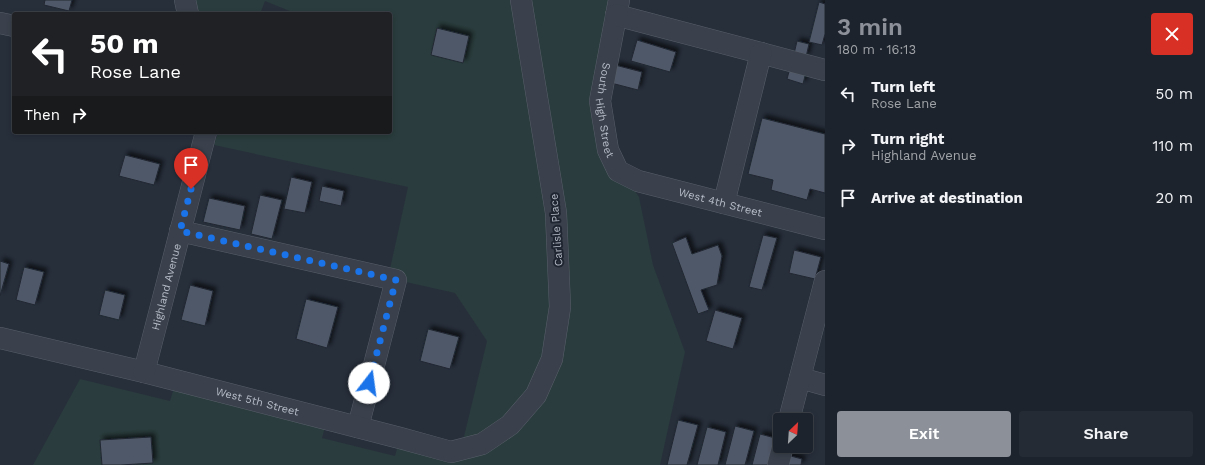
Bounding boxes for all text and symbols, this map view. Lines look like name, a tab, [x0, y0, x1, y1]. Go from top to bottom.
text: 3 min	[837, 13, 903, 41]
button: close	[1151, 13, 1193, 55]
text: 50 m	[90, 27, 159, 60]
icon: left	[24, 28, 76, 80]
text: 180 m · 16:13	[837, 42, 916, 57]
text: Rose Lane	[90, 61, 181, 82]
street label: South High Street	[593, 61, 617, 160]
text: Turn left	[871, 78, 935, 96]
icon: left	[837, 83, 859, 105]
text: 50 m	[1156, 85, 1193, 103]
text: Rose Lane	[871, 96, 937, 111]
icon: right	[68, 104, 90, 126]
text: Then	[24, 106, 60, 124]
text: Turn right	[871, 130, 944, 148]
icon: right	[837, 135, 859, 157]
text: 110 m	[1153, 137, 1193, 155]
pin	[174, 148, 208, 189]
text: Highland Avenue	[871, 148, 976, 163]
icon: arrive	[180, 154, 202, 176]
street label: West 4th Street	[677, 186, 764, 220]
icon: arrive	[837, 187, 859, 209]
text: Arrive at destination	[871, 189, 1023, 207]
text: 20 m	[1156, 189, 1193, 207]
street label: Carlisle Place	[547, 193, 566, 267]
street label: Highland Avenue	[149, 242, 184, 332]
position arrow	[348, 362, 390, 404]
street label: West 5th Street	[214, 385, 301, 419]
button: Exit	[837, 411, 1011, 457]
button: Share	[1019, 411, 1193, 457]
north arrow	[773, 413, 813, 453]
map controls	[773, 413, 813, 453]

